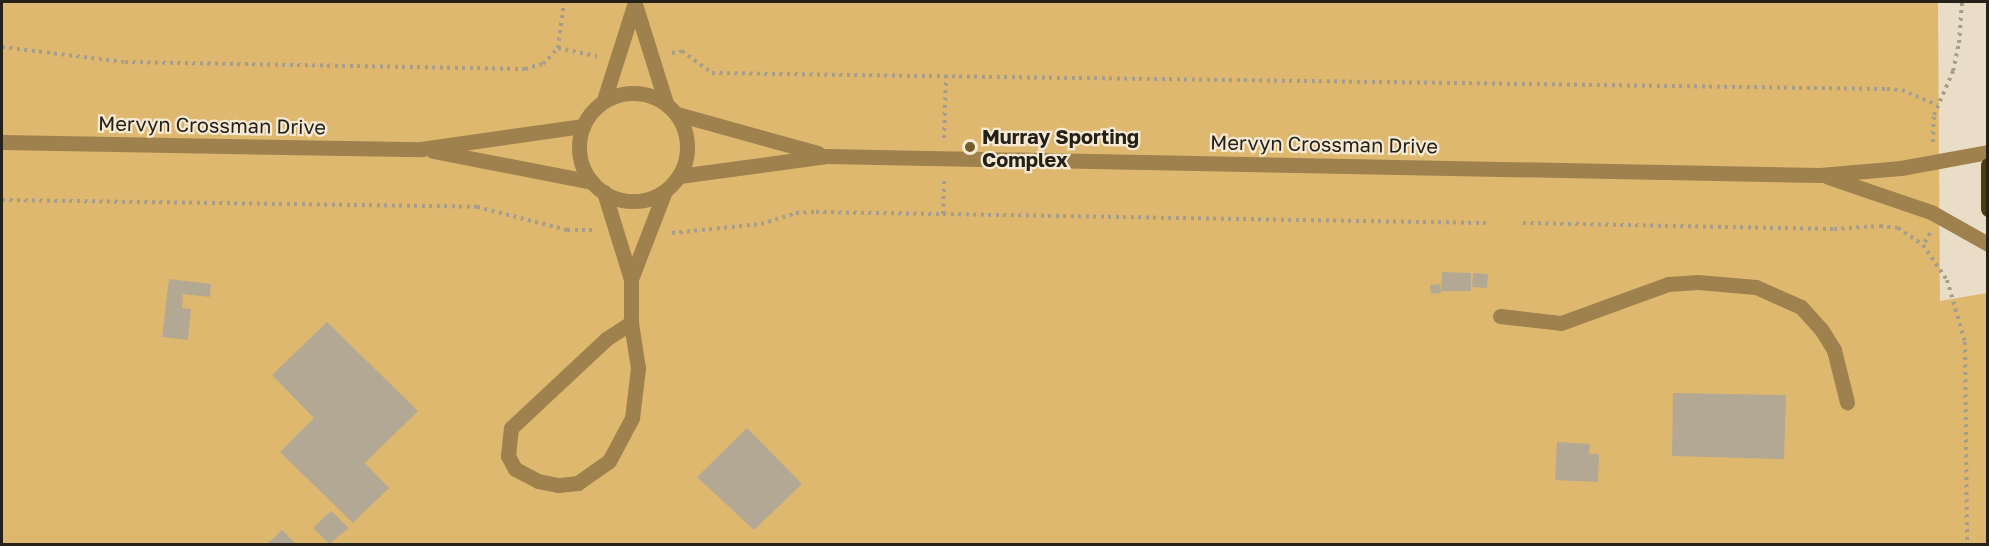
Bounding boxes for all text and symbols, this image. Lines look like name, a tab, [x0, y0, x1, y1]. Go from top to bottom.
street label: Mervyn Crossman Drive	[98, 111, 326, 139]
place label: Murray Sporting Complex	[982, 124, 1139, 171]
street label: Mervyn Crossman Drive	[1210, 130, 1438, 158]
marker: Murray Sporting Complex	[963, 140, 977, 154]

